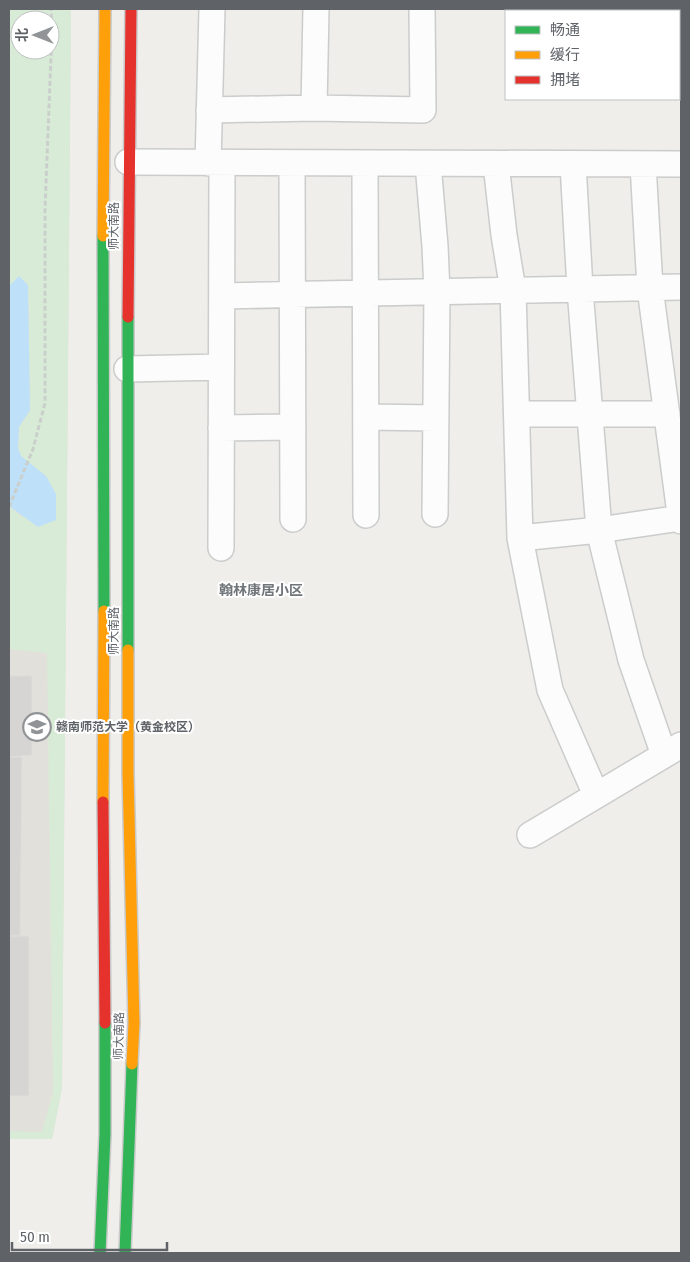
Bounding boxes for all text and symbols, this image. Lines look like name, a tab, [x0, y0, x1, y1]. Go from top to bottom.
north arrow	[10, 10, 60, 60]
legend	[505, 10, 680, 100]
text: 畅通	[550, 21, 580, 39]
text: 北	[14, 28, 31, 42]
text: 缓行	[550, 46, 580, 64]
text: 拥堵	[550, 71, 580, 89]
street label: 师大南路	[107, 202, 121, 250]
district label: 翰林康居小区	[219, 582, 303, 599]
street label: 师大南路	[107, 607, 121, 655]
school or university icon: 赣南师范大学（黄金校区）	[22, 712, 52, 742]
place label: 赣南师范大学（黄金校区）	[56, 720, 200, 734]
street label: 师大南路	[112, 1012, 126, 1060]
scale bar	[12, 1220, 168, 1252]
text: 50 m	[20, 1228, 50, 1246]

